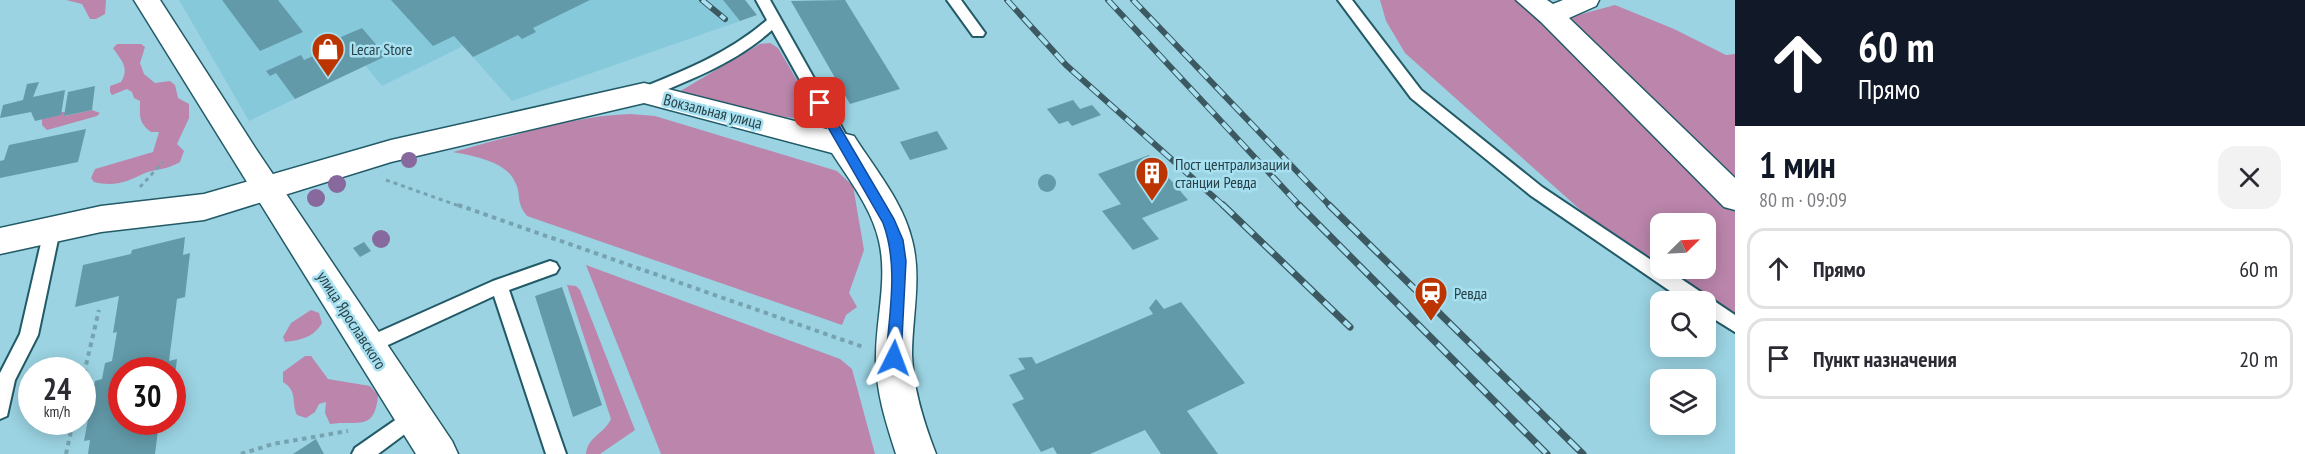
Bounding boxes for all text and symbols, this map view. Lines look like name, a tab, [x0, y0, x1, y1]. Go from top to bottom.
text: 60 m	[1858, 19, 1935, 74]
icon: ahead	[1759, 24, 1837, 102]
shop icon: Lecar Store	[310, 31, 346, 78]
place label: Lecar Store	[351, 39, 412, 59]
text: Прямо	[1858, 72, 1920, 106]
pin	[794, 77, 845, 128]
icon: arrive	[803, 86, 836, 119]
street label: Вокзальная улица	[662, 89, 764, 133]
text: 1 мин	[1759, 141, 1836, 188]
button: close	[2218, 146, 2281, 209]
place label: Пост централизации станции Ревда	[1175, 154, 1290, 192]
building icon: Пост централизации станции Ревда	[1134, 155, 1170, 202]
text: 80 m · 09:09	[1759, 187, 1847, 213]
north arrow	[1650, 213, 1716, 279]
map controls	[1650, 213, 1716, 435]
icon: ahead	[1762, 252, 1795, 285]
text: Прямо	[1813, 255, 1866, 283]
text: 60 m	[2239, 255, 2278, 283]
street label: улица Ярославского	[313, 267, 391, 373]
station icon: Ревда	[1413, 275, 1449, 322]
place label: Ревда	[1454, 283, 1487, 303]
button: search	[1650, 291, 1716, 357]
position arrow	[862, 326, 926, 390]
icon: arrive	[1762, 342, 1795, 375]
text: Пункт назначения	[1813, 345, 1957, 373]
text: 20 m	[2239, 345, 2278, 373]
speed limit sign: 30	[108, 357, 186, 435]
text: 24	[43, 369, 71, 408]
button: layers	[1650, 369, 1716, 435]
text: km/h	[44, 402, 70, 421]

